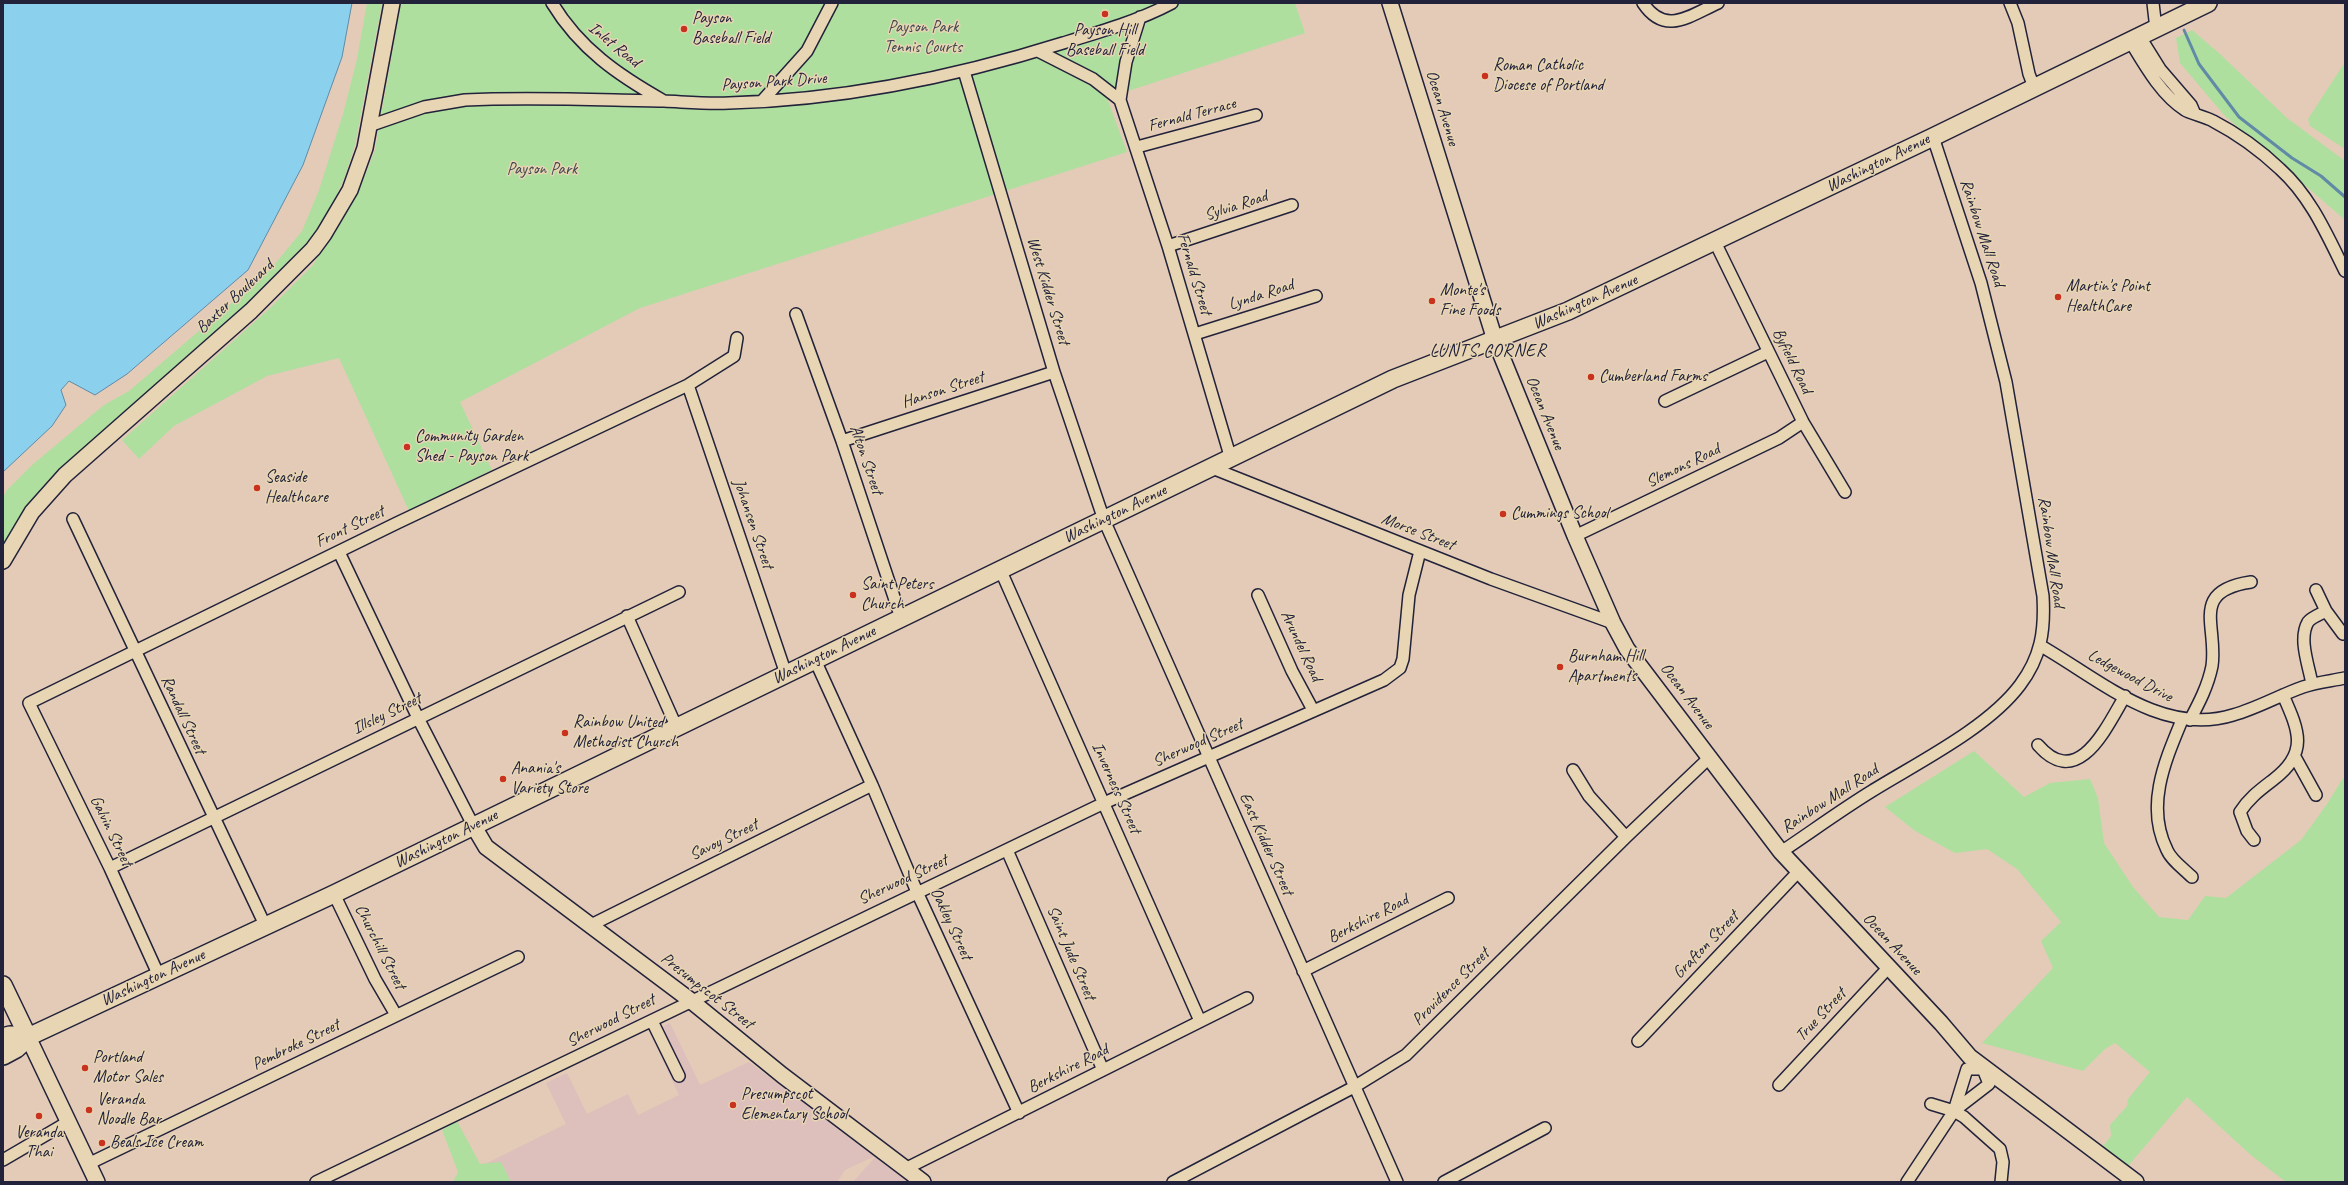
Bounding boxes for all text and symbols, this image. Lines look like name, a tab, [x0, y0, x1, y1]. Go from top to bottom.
place label: Payson Baseball Field	[692, 9, 770, 49]
marker: Payson Hill Baseball Field	[1100, 9, 1110, 19]
street label: Inlet Road	[584, 18, 644, 72]
park label: Payson Park Tennis Courts	[884, 18, 962, 58]
place label: Payson Hill Baseball Field	[1066, 21, 1144, 61]
marker: Payson Baseball Field	[679, 24, 689, 34]
place label: Roman Catholic Diocese of Portland	[1493, 56, 1603, 96]
street label: Payson Park Drive	[721, 68, 827, 96]
street label: Ocean Avenue	[1421, 68, 1463, 148]
marker: Roman Catholic Diocese of Portland	[1480, 71, 1490, 81]
street label: Fernald Terrace	[1146, 94, 1238, 136]
street label: Washington Avenue	[1823, 129, 1933, 197]
park label: Payson Park	[507, 160, 577, 180]
street label: Rainbow Mall Road	[1955, 177, 2009, 289]
street label: Sylvia Road	[1202, 186, 1270, 226]
street label: Fernald Street	[1172, 231, 1216, 317]
street label: West Kidder Street	[1022, 235, 1074, 347]
street label: Baxter Boulevard	[192, 256, 278, 338]
street label: Washington Avenue	[1529, 270, 1641, 334]
street label: Lynda Road	[1226, 275, 1296, 315]
place label: Martin's Point HealthCare	[2066, 277, 2150, 317]
place label: Monte's Fine Foods	[1440, 281, 1500, 321]
marker: Martin's Point HealthCare	[2053, 292, 2063, 302]
marker: Monte's Fine Foods	[1427, 296, 1437, 306]
street label: Byfield Road	[1767, 325, 1817, 397]
district label: LUNTS CORNER	[1431, 340, 1545, 362]
street label: Hanson Street	[899, 367, 987, 413]
place label: Cumberland Farms	[1599, 367, 1707, 387]
marker: Cumberland Farms	[1586, 372, 1596, 382]
street label: Ocean Avenue	[1521, 373, 1569, 453]
street label: Alton Street	[845, 423, 887, 497]
place label: Community Garden Shed - Payson Park	[415, 427, 528, 467]
street label: Slemons Road	[1643, 439, 1723, 493]
marker: Community Garden Shed - Payson Park	[402, 442, 412, 452]
place label: Seaside Healthcare	[265, 468, 328, 508]
street label: Johansen Street	[728, 476, 778, 572]
street label: Washington Avenue	[1060, 480, 1170, 548]
marker: Seaside Healthcare	[252, 483, 262, 493]
street label: Rainbow Mall Road	[2033, 495, 2069, 609]
street label: Front Street	[312, 502, 388, 552]
place label: Cummings School	[1511, 504, 1608, 524]
street label: Morse Street	[1378, 509, 1458, 555]
marker: Cummings School	[1498, 509, 1508, 519]
place label: Saint Peters Church	[861, 575, 933, 615]
marker: Saint Peters Church	[848, 590, 858, 600]
street label: Arundel Road	[1276, 607, 1326, 685]
street label: Washington Avenue	[769, 621, 879, 689]
street label: Ledgewood Drive	[2084, 645, 2176, 707]
place label: Burnham Hill Apartments	[1568, 647, 1644, 687]
street label: Ocean Avenue	[1655, 659, 1719, 733]
marker: Burnham Hill Apartments	[1555, 662, 1565, 672]
street label: Randall Street	[156, 672, 210, 758]
street label: Illsley Street	[349, 689, 425, 739]
place label: Rainbow United Methodist Church	[573, 713, 678, 753]
street label: Sherwood Street	[1150, 714, 1246, 772]
marker: Rainbow United Methodist Church	[560, 728, 570, 738]
street label: Inverness Street	[1087, 739, 1145, 837]
place label: Anania's Variety Store	[511, 759, 588, 799]
street label: Rainbow Mall Road	[1778, 760, 1882, 838]
marker: Anania's Variety Store	[498, 774, 508, 784]
street label: East Kidder Street	[1234, 790, 1298, 898]
street label: Galvin Street	[85, 792, 137, 870]
street label: Washington Avenue	[391, 805, 501, 873]
street label: Savoy Street	[686, 815, 762, 865]
street label: Sherwood Street	[855, 850, 951, 910]
street label: Oakley Street	[925, 885, 977, 963]
street label: Berkshire Road	[1324, 890, 1412, 948]
street label: Churchill Street	[350, 901, 410, 993]
street label: Saint Jude Street	[1042, 903, 1100, 1003]
street label: Grafton Street	[1669, 907, 1743, 983]
street label: Ocean Avenue	[1858, 909, 1926, 979]
street label: Providence Street	[1408, 944, 1494, 1030]
street label: Washington Avenue	[98, 945, 208, 1011]
street label: Presumpscot Street	[656, 948, 758, 1034]
street label: True Street	[1791, 984, 1851, 1046]
street label: Sherwood Street	[563, 990, 659, 1052]
street label: Pembroke Street	[249, 1015, 343, 1075]
street label: Berkshire Road	[1024, 1040, 1112, 1098]
place label: Portland Motor Sales	[93, 1048, 163, 1088]
marker: Portland Motor Sales	[80, 1063, 90, 1073]
place label: Presumpscot Elementary School	[741, 1085, 847, 1125]
place label: Veranda Noodle Bar	[97, 1090, 161, 1130]
marker: Presumpscot Elementary School	[728, 1100, 738, 1110]
marker: Veranda Noodle Bar	[84, 1105, 94, 1115]
marker: Veranda Thai	[34, 1111, 44, 1121]
place label: Veranda Thai	[15, 1123, 63, 1163]
place label: Beals Ice Cream	[110, 1133, 203, 1153]
marker: Beals Ice Cream	[97, 1138, 107, 1148]

